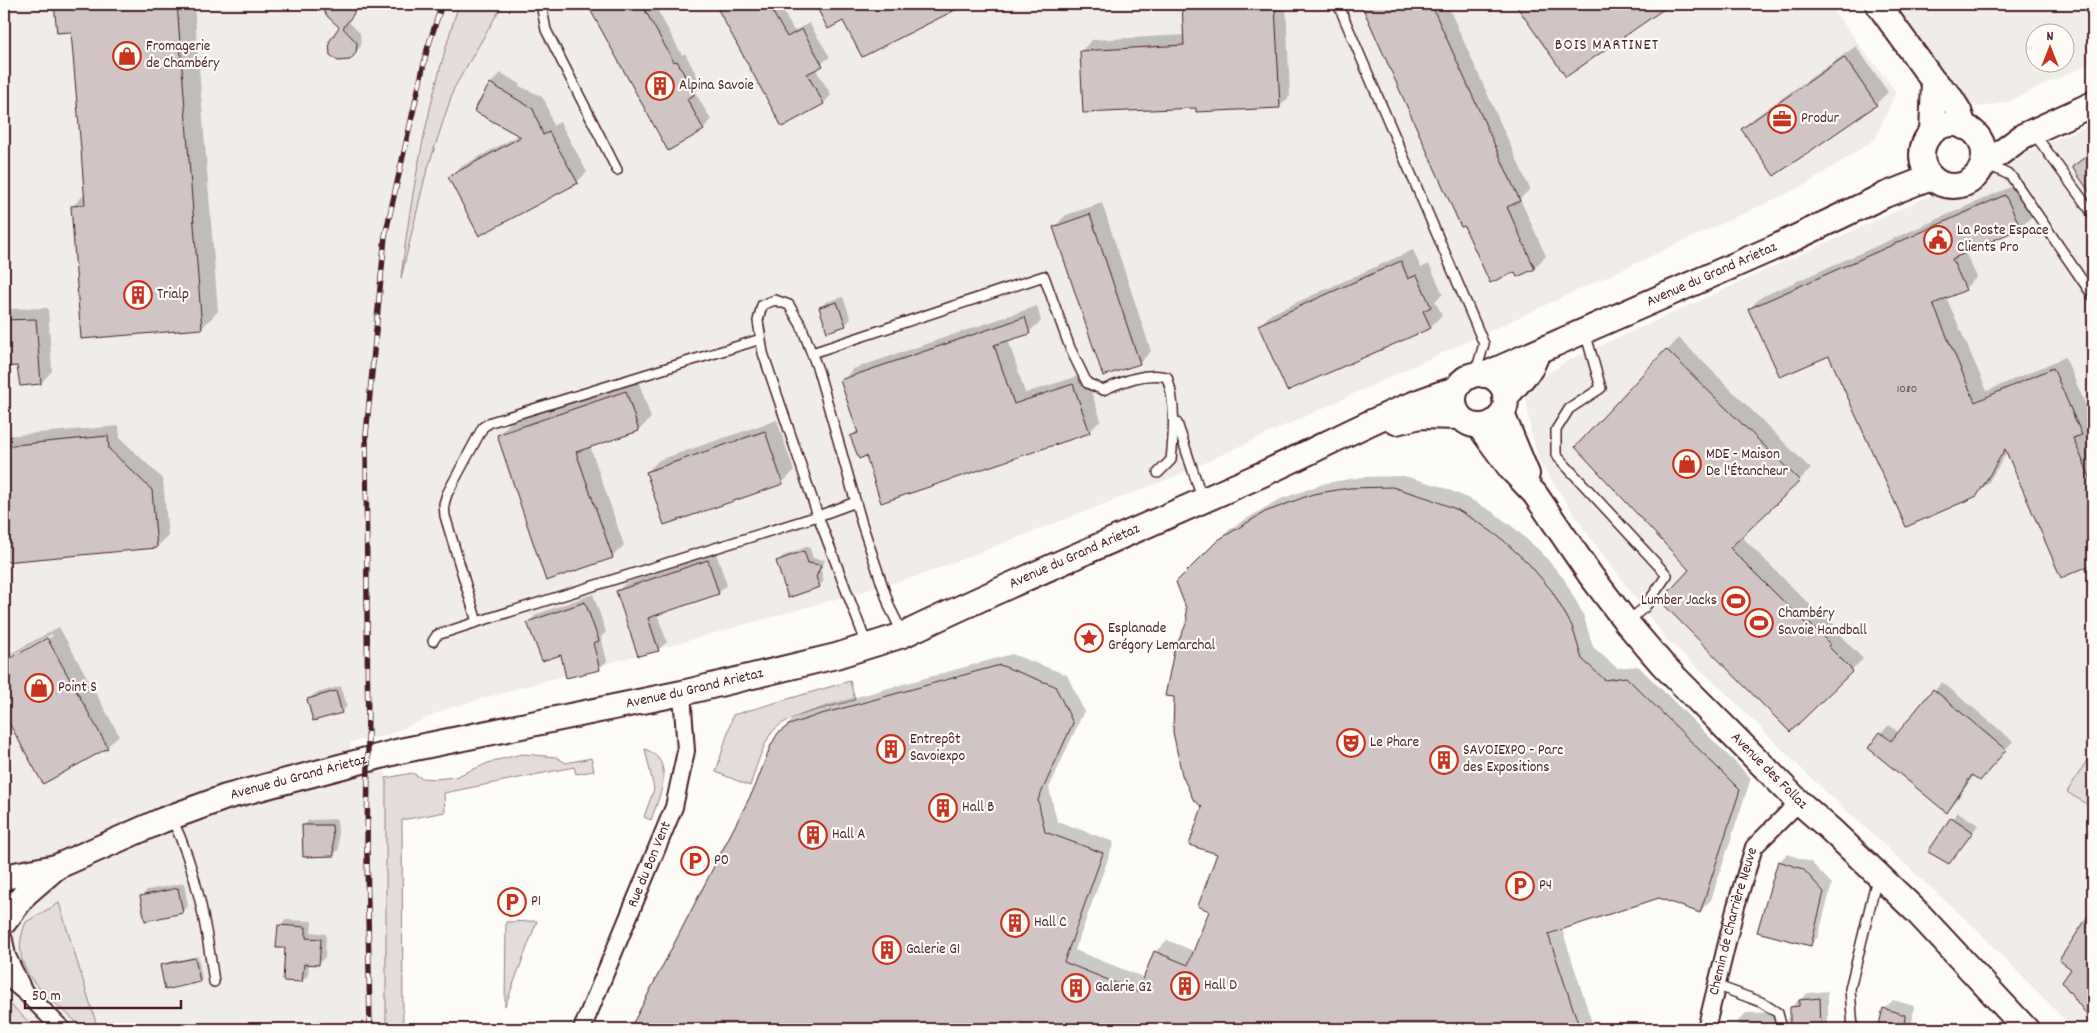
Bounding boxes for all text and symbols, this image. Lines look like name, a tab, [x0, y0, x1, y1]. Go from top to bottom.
north arrow	[2024, 22, 2074, 72]
text: N	[2047, 27, 2054, 47]
district label: BOIS MARTINET	[1555, 34, 1659, 57]
place label: Fromagerie de Chambéry	[146, 36, 220, 75]
shop icon: Fromagerie de Chambéry	[112, 41, 142, 71]
building icon: Alpina Savoie	[645, 71, 675, 101]
place label: Alpina Savoie	[679, 75, 754, 97]
office icon: Produr	[1767, 104, 1797, 134]
place label: Produr	[1801, 108, 1840, 130]
place label: La Poste Espace Clients Pro	[1957, 220, 2049, 259]
public building icon: La Poste Espace Clients Pro	[1923, 225, 1953, 255]
street label: Avenue du Grand Arietaz	[1643, 237, 1781, 313]
building icon: Trialp	[123, 280, 153, 310]
place label: Trialp	[157, 284, 189, 306]
house number: 1080	[1897, 381, 1917, 398]
place label: MDE - Maison De l'Étancheur	[1706, 444, 1789, 483]
shop icon: MDE - Maison De l'Étancheur	[1672, 449, 1702, 479]
street label: Avenue du Grand Arietaz	[1006, 518, 1144, 595]
sports icon: Lumber Jacks	[1721, 586, 1751, 616]
place label: Lumber Jacks	[1641, 590, 1717, 612]
place label: Chambéry Savoie Handball	[1778, 603, 1867, 642]
sports icon: Chambéry Savoie Handball	[1744, 608, 1774, 638]
place label: Esplanade Grégory Lemarchal	[1108, 618, 1216, 657]
place icon: Esplanade Grégory Lemarchal	[1074, 623, 1104, 653]
street label: Avenue du Grand Arietaz	[624, 663, 766, 715]
shop icon: Point S	[24, 673, 54, 703]
place label: Point S	[58, 677, 97, 699]
theatre icon: Le Phare	[1336, 728, 1366, 758]
street label: Avenue des Follaz	[1725, 728, 1812, 815]
place label: Entrepôt Savoiexpo	[910, 729, 965, 768]
place label: Le Phare	[1370, 732, 1419, 754]
building icon: Entrepôt Savoiexpo	[876, 734, 906, 764]
place label: SAVOIEXPO - Parc des Expositions	[1463, 740, 1563, 779]
building icon: SAVOIEXPO - Parc des Expositions	[1429, 745, 1459, 775]
street label: Avenue du Grand Arietaz	[228, 749, 370, 806]
building icon: Hall B	[928, 793, 958, 823]
place label: Hall B	[962, 797, 994, 819]
street label: Rue du Bon Vent	[623, 818, 678, 911]
building icon: Hall A	[798, 820, 828, 850]
place label: Hall A	[832, 824, 865, 846]
street label: Chemin de Charrière Neuve	[1704, 845, 1764, 998]
parking icon: P0	[680, 846, 710, 876]
place label: P0	[714, 850, 729, 872]
parking icon: P4	[1505, 871, 1535, 901]
place label: P4	[1539, 875, 1552, 897]
parking icon: P1	[497, 887, 527, 917]
place label: P1	[531, 891, 541, 913]
building icon: Hall C	[1000, 908, 1030, 938]
place label: Hall C	[1034, 912, 1067, 934]
building icon: Galerie G1	[872, 935, 902, 965]
place label: Galerie G1	[906, 939, 960, 961]
building icon: Hall D	[1170, 971, 1200, 1001]
building icon: Galerie G2	[1061, 973, 1091, 1003]
place label: Hall D	[1204, 975, 1237, 997]
place label: Galerie G2	[1095, 977, 1152, 999]
scale bar	[25, 978, 181, 1010]
text: 50 m	[32, 986, 61, 1008]

